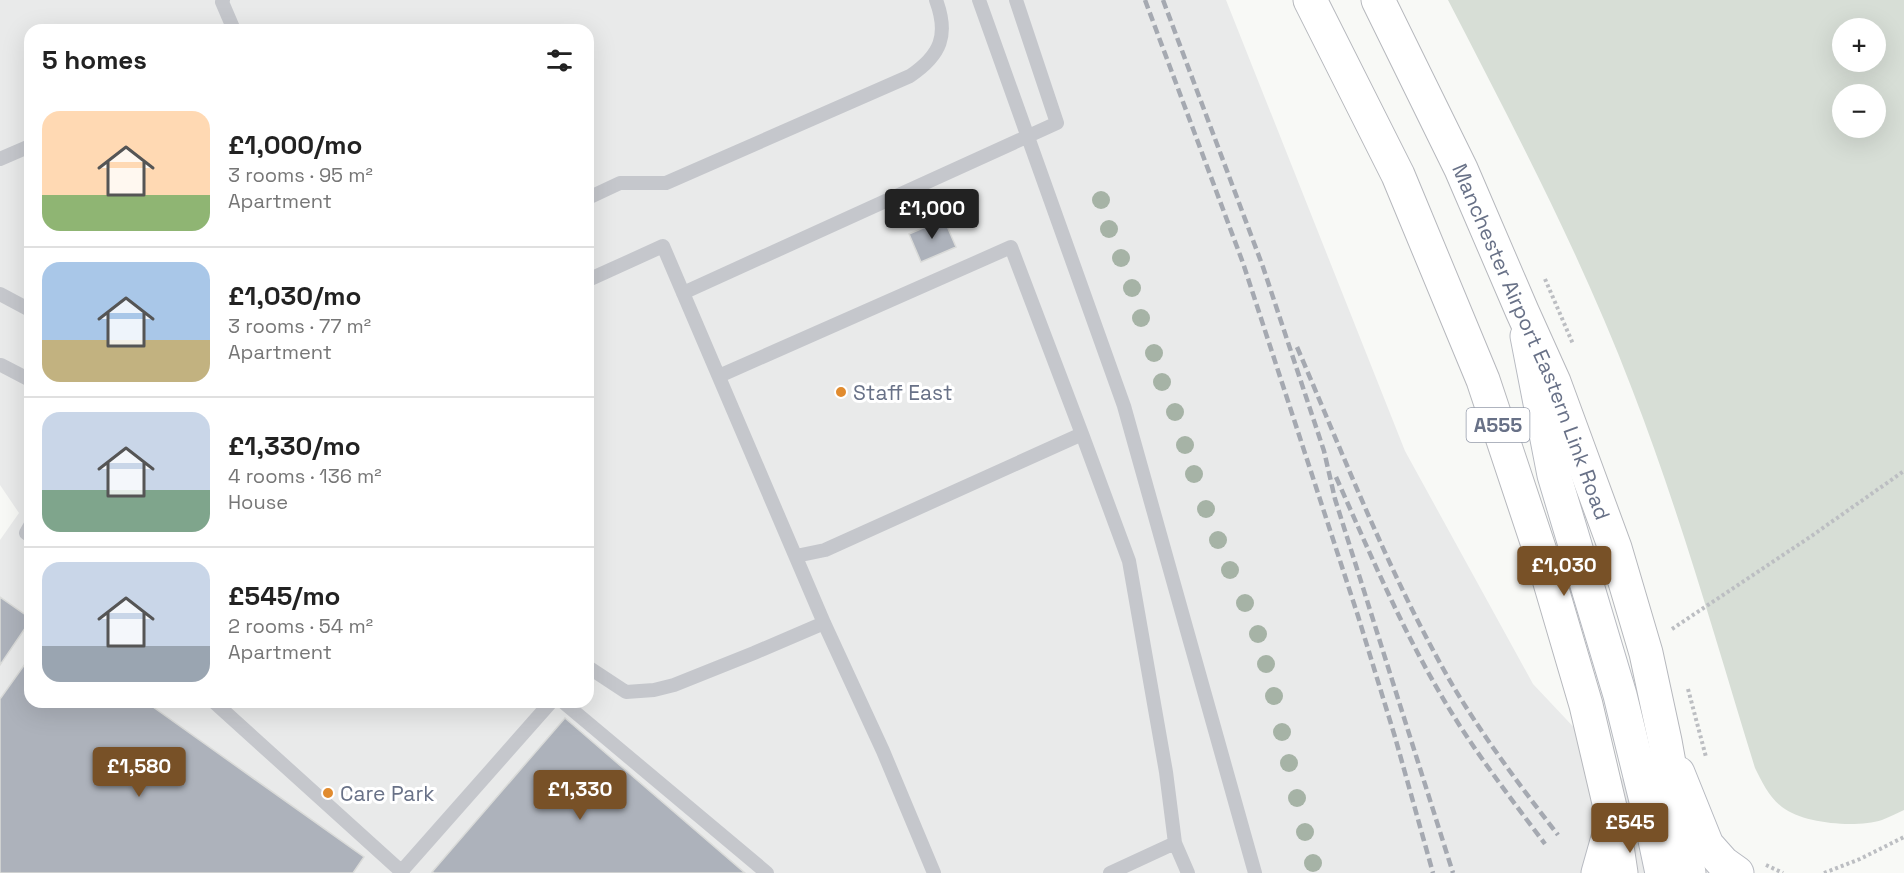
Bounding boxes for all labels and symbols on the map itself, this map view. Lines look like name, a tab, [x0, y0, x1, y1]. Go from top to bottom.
street label: Manchester Airport Eastern Link Road	[1447, 159, 1617, 523]
pin: £1,000	[883, 189, 981, 240]
place label: Staff East	[853, 379, 953, 406]
marker: Staff East	[834, 385, 848, 399]
road number: A555	[1466, 408, 1530, 442]
pin: £1,030	[1515, 546, 1613, 597]
pin: £1,580	[90, 747, 188, 798]
pin: £1,330	[531, 770, 629, 821]
place label: Care Park	[340, 780, 435, 807]
marker: Care Park	[321, 786, 335, 800]
pin: £545	[1594, 803, 1666, 854]

